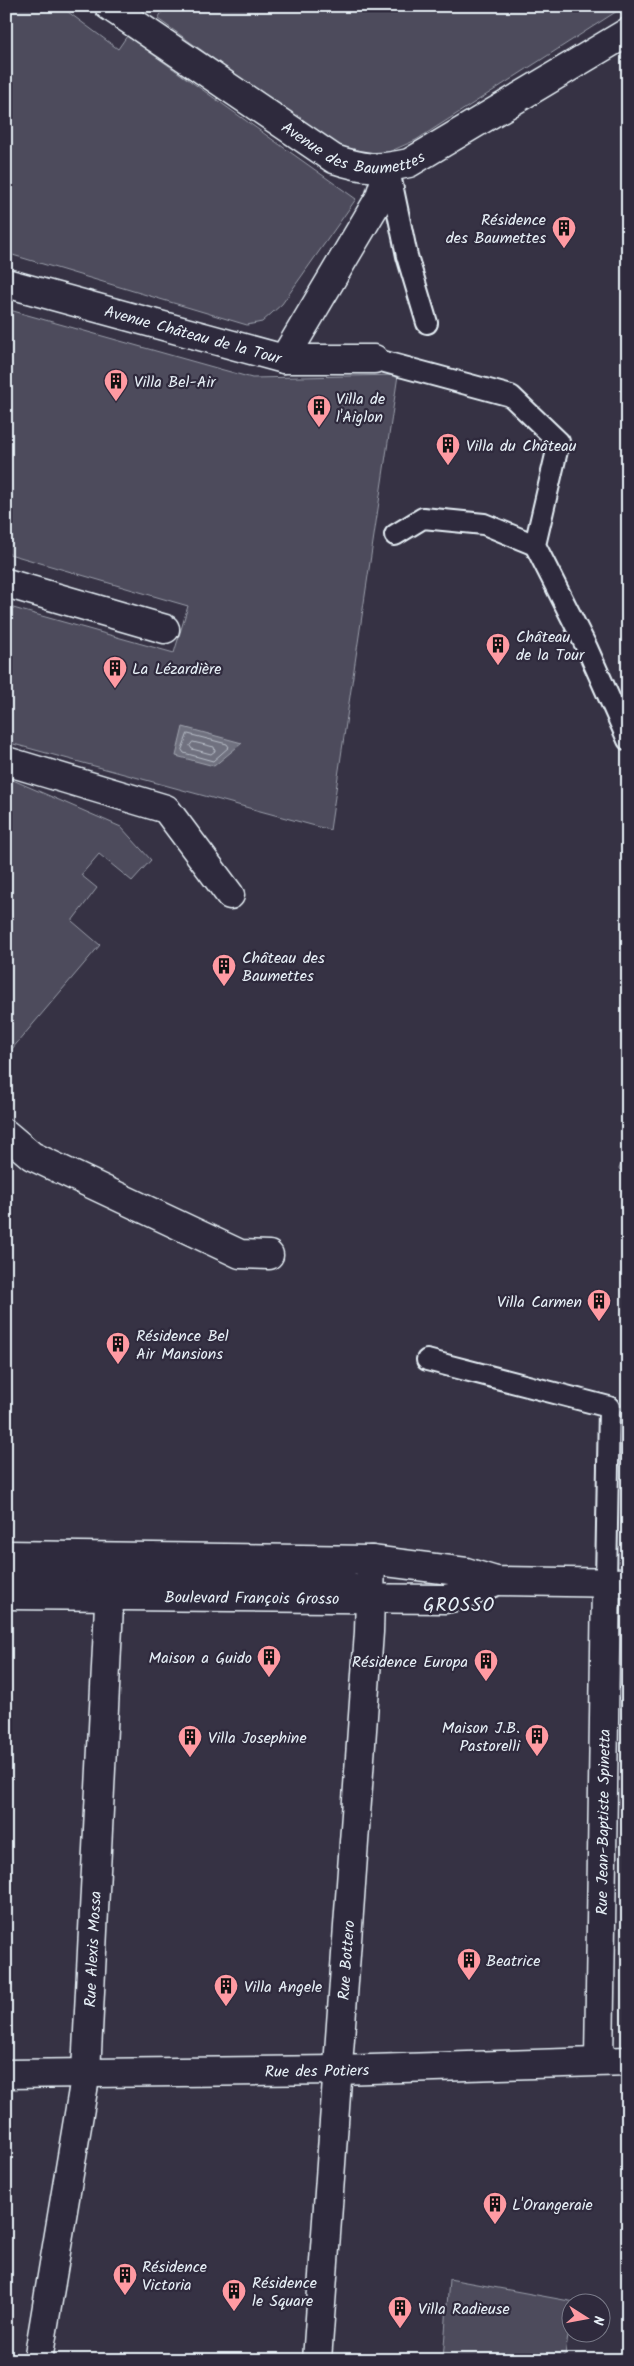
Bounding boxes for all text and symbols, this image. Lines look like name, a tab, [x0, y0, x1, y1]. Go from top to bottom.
street label: Avenue des Baumettes	[276, 116, 430, 182]
place label: Résidence des Baumettes	[446, 208, 546, 251]
building icon: Résidence des Baumettes	[551, 215, 577, 249]
street label: Avenue Château de la Tour	[101, 299, 286, 372]
building icon: Villa Bel-Air	[103, 368, 129, 402]
place label: Villa Bel-Air	[134, 370, 217, 395]
place label: Villa de l'Aiglon	[336, 387, 385, 430]
building icon: Villa de l'Aiglon	[306, 394, 332, 428]
building icon: Villa du Château	[435, 432, 461, 466]
place label: Villa du Château	[466, 434, 577, 459]
place label: Château de la Tour	[516, 625, 586, 668]
building icon: Château de la Tour	[485, 632, 511, 666]
building icon: La Lézardière	[102, 655, 128, 689]
place label: La Lézardière	[132, 657, 222, 682]
place label: Château des Baumettes	[242, 946, 325, 989]
building icon: Château des Baumettes	[211, 953, 237, 987]
building icon: Villa Carmen	[586, 1288, 612, 1322]
place label: Villa Carmen	[497, 1290, 582, 1315]
place label: Résidence Bel Air Mansions	[136, 1324, 229, 1367]
building icon: Résidence Bel Air Mansions	[105, 1331, 131, 1365]
street label: Boulevard François Grosso	[165, 1585, 339, 1612]
district label: GROSSO	[423, 1591, 495, 1621]
building icon: Maison a Guido	[256, 1644, 282, 1678]
place label: Maison a Guido	[149, 1646, 252, 1671]
building icon: Résidence Europa	[473, 1648, 499, 1682]
place label: Résidence Europa	[352, 1650, 468, 1675]
place label: Maison J.B. Pastorelli	[442, 1716, 521, 1759]
building icon: Maison J.B. Pastorelli	[524, 1723, 550, 1757]
building icon: Villa Josephine	[177, 1724, 203, 1758]
place label: Villa Josephine	[208, 1726, 307, 1751]
street label: Rue Jean-Baptiste Spinetta	[590, 1729, 618, 1915]
street label: Rue Alexis Mossa	[78, 1890, 109, 2008]
street label: Rue Bottero	[332, 1919, 362, 2001]
building icon: Beatrice	[456, 1947, 482, 1981]
place label: Beatrice	[486, 1949, 541, 1974]
building icon: Villa Angele	[213, 1973, 239, 2007]
place label: Villa Angele	[244, 1975, 322, 2000]
street label: Rue des Potiers	[265, 2058, 370, 2085]
building icon: L'Orangeraie	[482, 2191, 508, 2225]
place label: L'Orangeraie	[512, 2193, 593, 2218]
place label: Résidence Victoria	[142, 2255, 207, 2298]
building icon: Résidence Victoria	[112, 2262, 138, 2296]
place label: Résidence le Square	[252, 2271, 317, 2314]
building icon: Résidence le Square	[221, 2278, 247, 2312]
north arrow	[562, 2294, 612, 2344]
building icon: Villa Radieuse	[387, 2295, 413, 2329]
place label: Villa Radieuse	[418, 2297, 510, 2322]
text: N	[586, 2314, 609, 2327]

